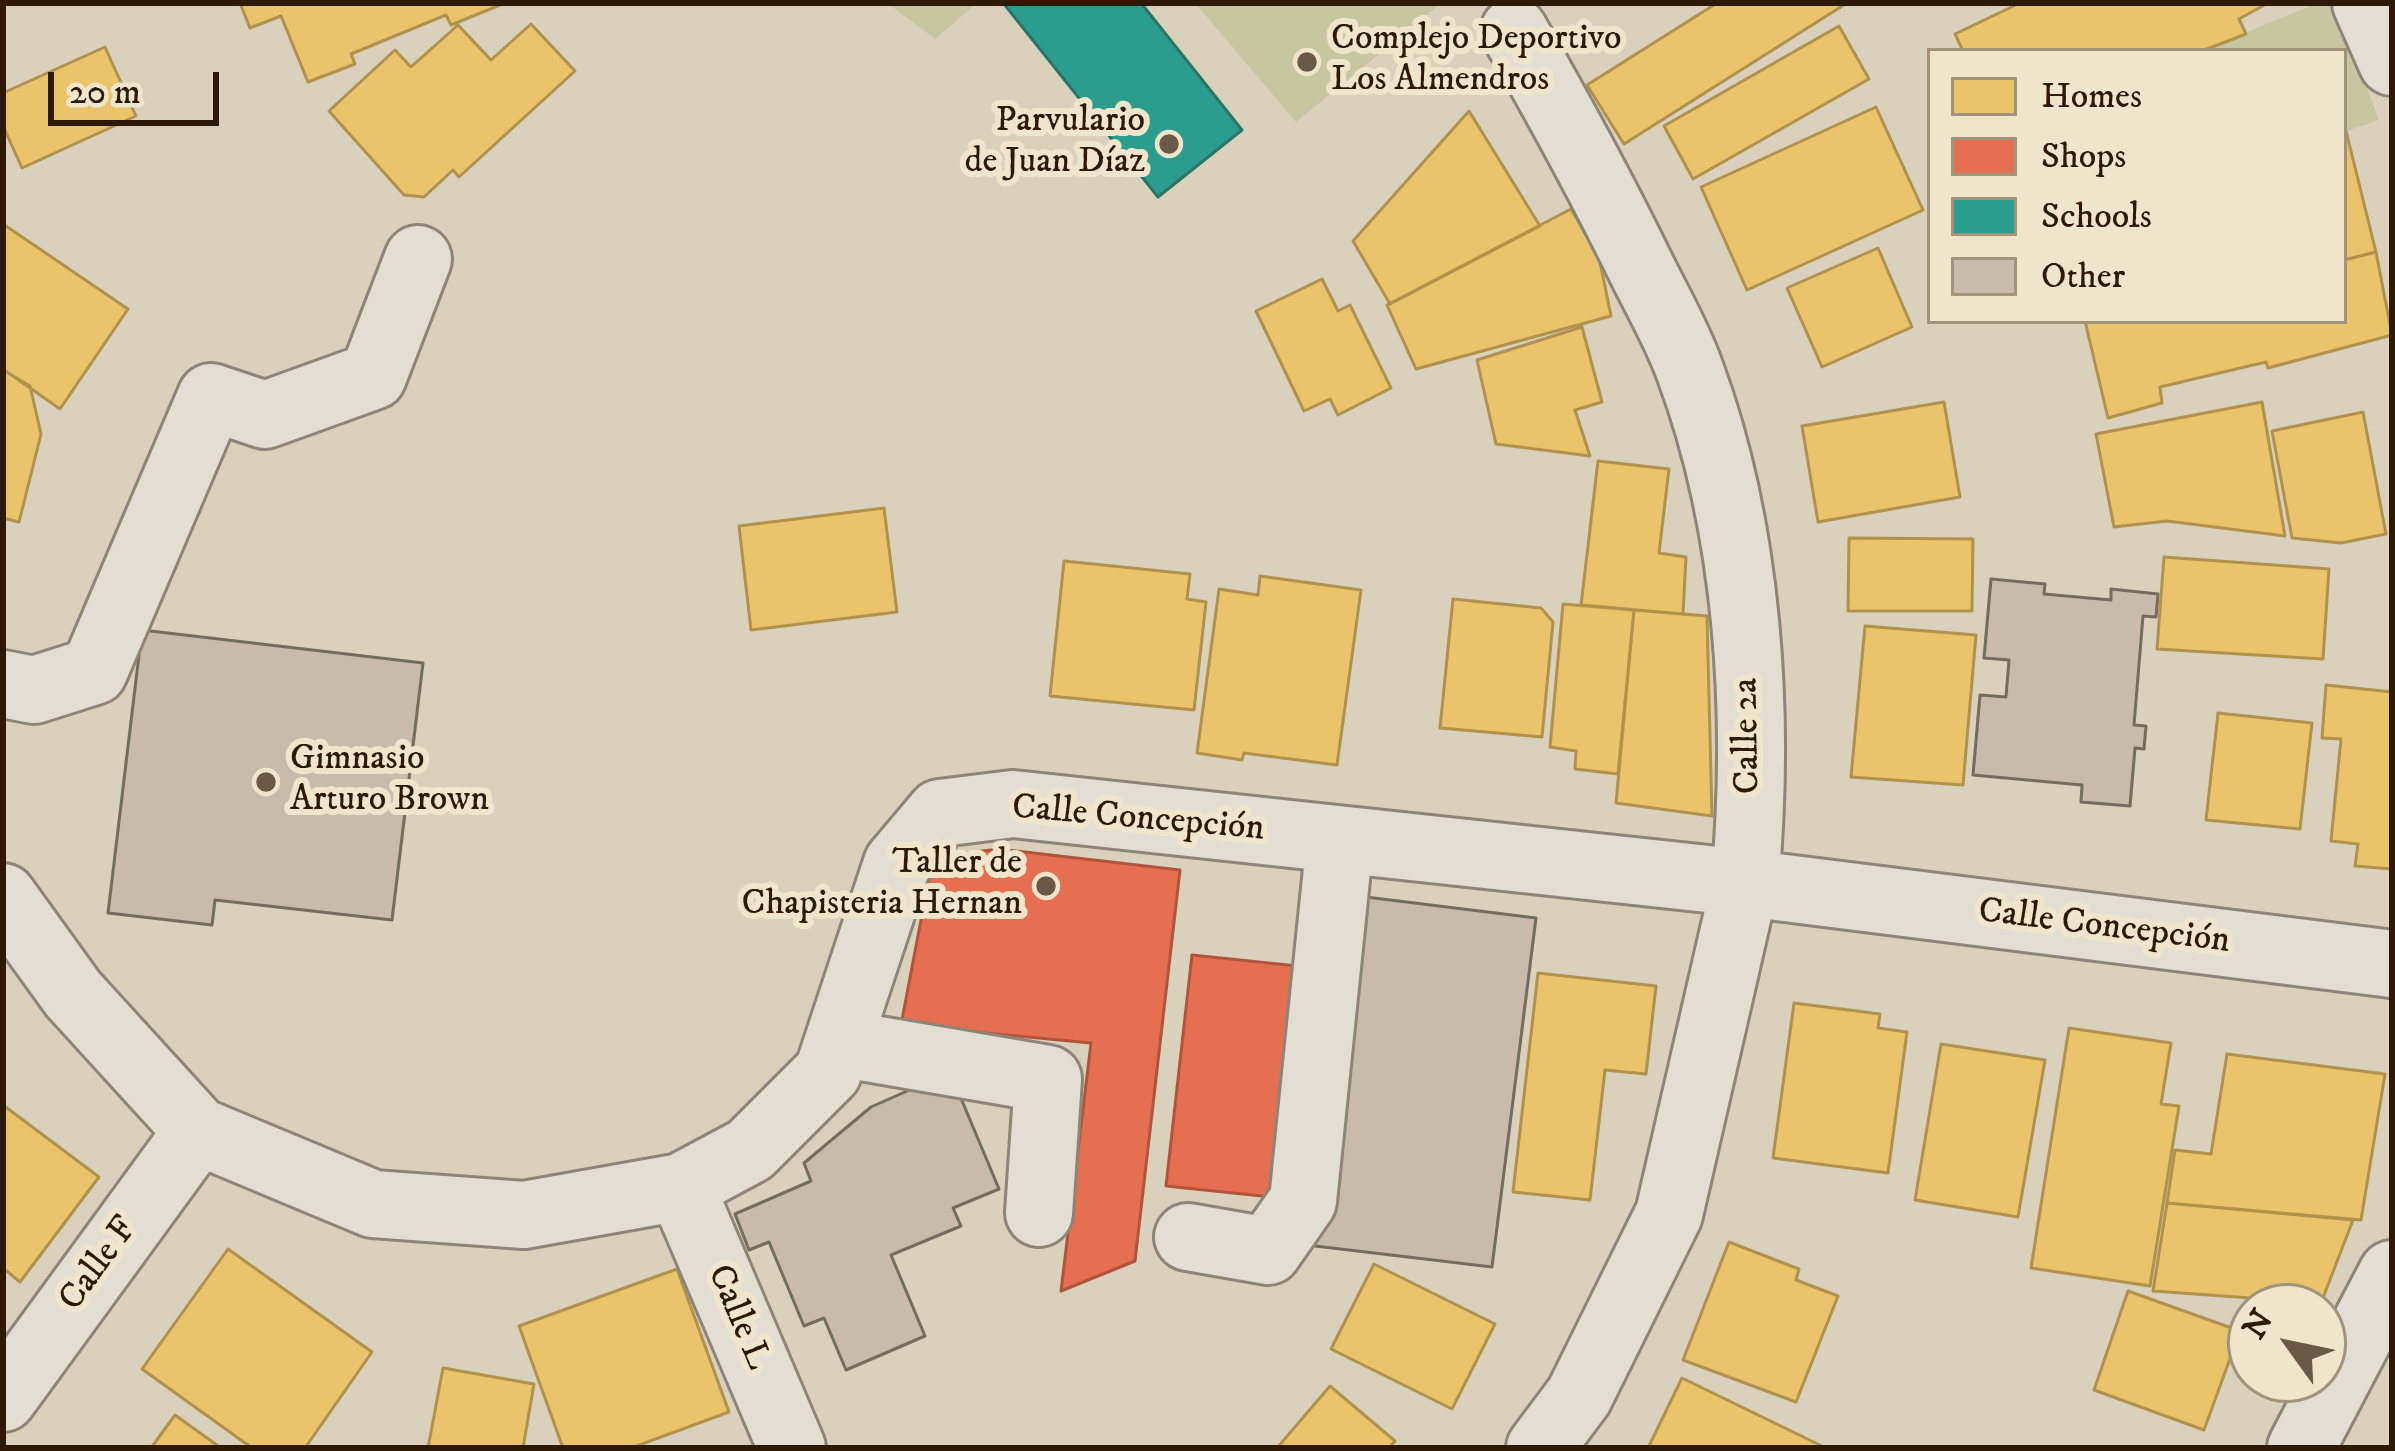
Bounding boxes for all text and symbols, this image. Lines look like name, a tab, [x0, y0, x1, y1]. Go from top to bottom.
place label: Complejo Deportivo Los Almendros	[1331, 19, 1621, 104]
scale bar	[54, 48, 225, 122]
legend	[1927, 48, 2347, 324]
marker: Complejo Deportivo Los Almendros	[1294, 49, 1320, 75]
text: 20 m	[69, 70, 141, 115]
text: Homes	[2041, 74, 2142, 119]
place label: Parvulario de Juan Díaz	[965, 101, 1145, 186]
marker: Parvulario de Juan Díaz	[1156, 131, 1182, 157]
text: Shops	[2041, 134, 2126, 179]
text: Schools	[2041, 194, 2152, 239]
text: Other	[2041, 254, 2125, 299]
street label: Calle 2a	[1726, 677, 1772, 795]
place label: Gimnasio Arturo Brown	[290, 739, 489, 824]
marker: Gimnasio Arturo Brown	[253, 769, 279, 795]
street label: Calle Concepción	[1010, 787, 1266, 853]
place label: Taller de Chapisteria Hernan	[741, 843, 1022, 928]
marker: Taller de Chapisteria Hernan	[1033, 873, 1059, 899]
street label: Calle Concepción	[1976, 891, 2232, 965]
street label: Calle F	[52, 1210, 148, 1320]
street label: Calle L	[696, 1259, 778, 1377]
north arrow	[2227, 1283, 2347, 1403]
text: N	[2234, 1302, 2283, 1347]

